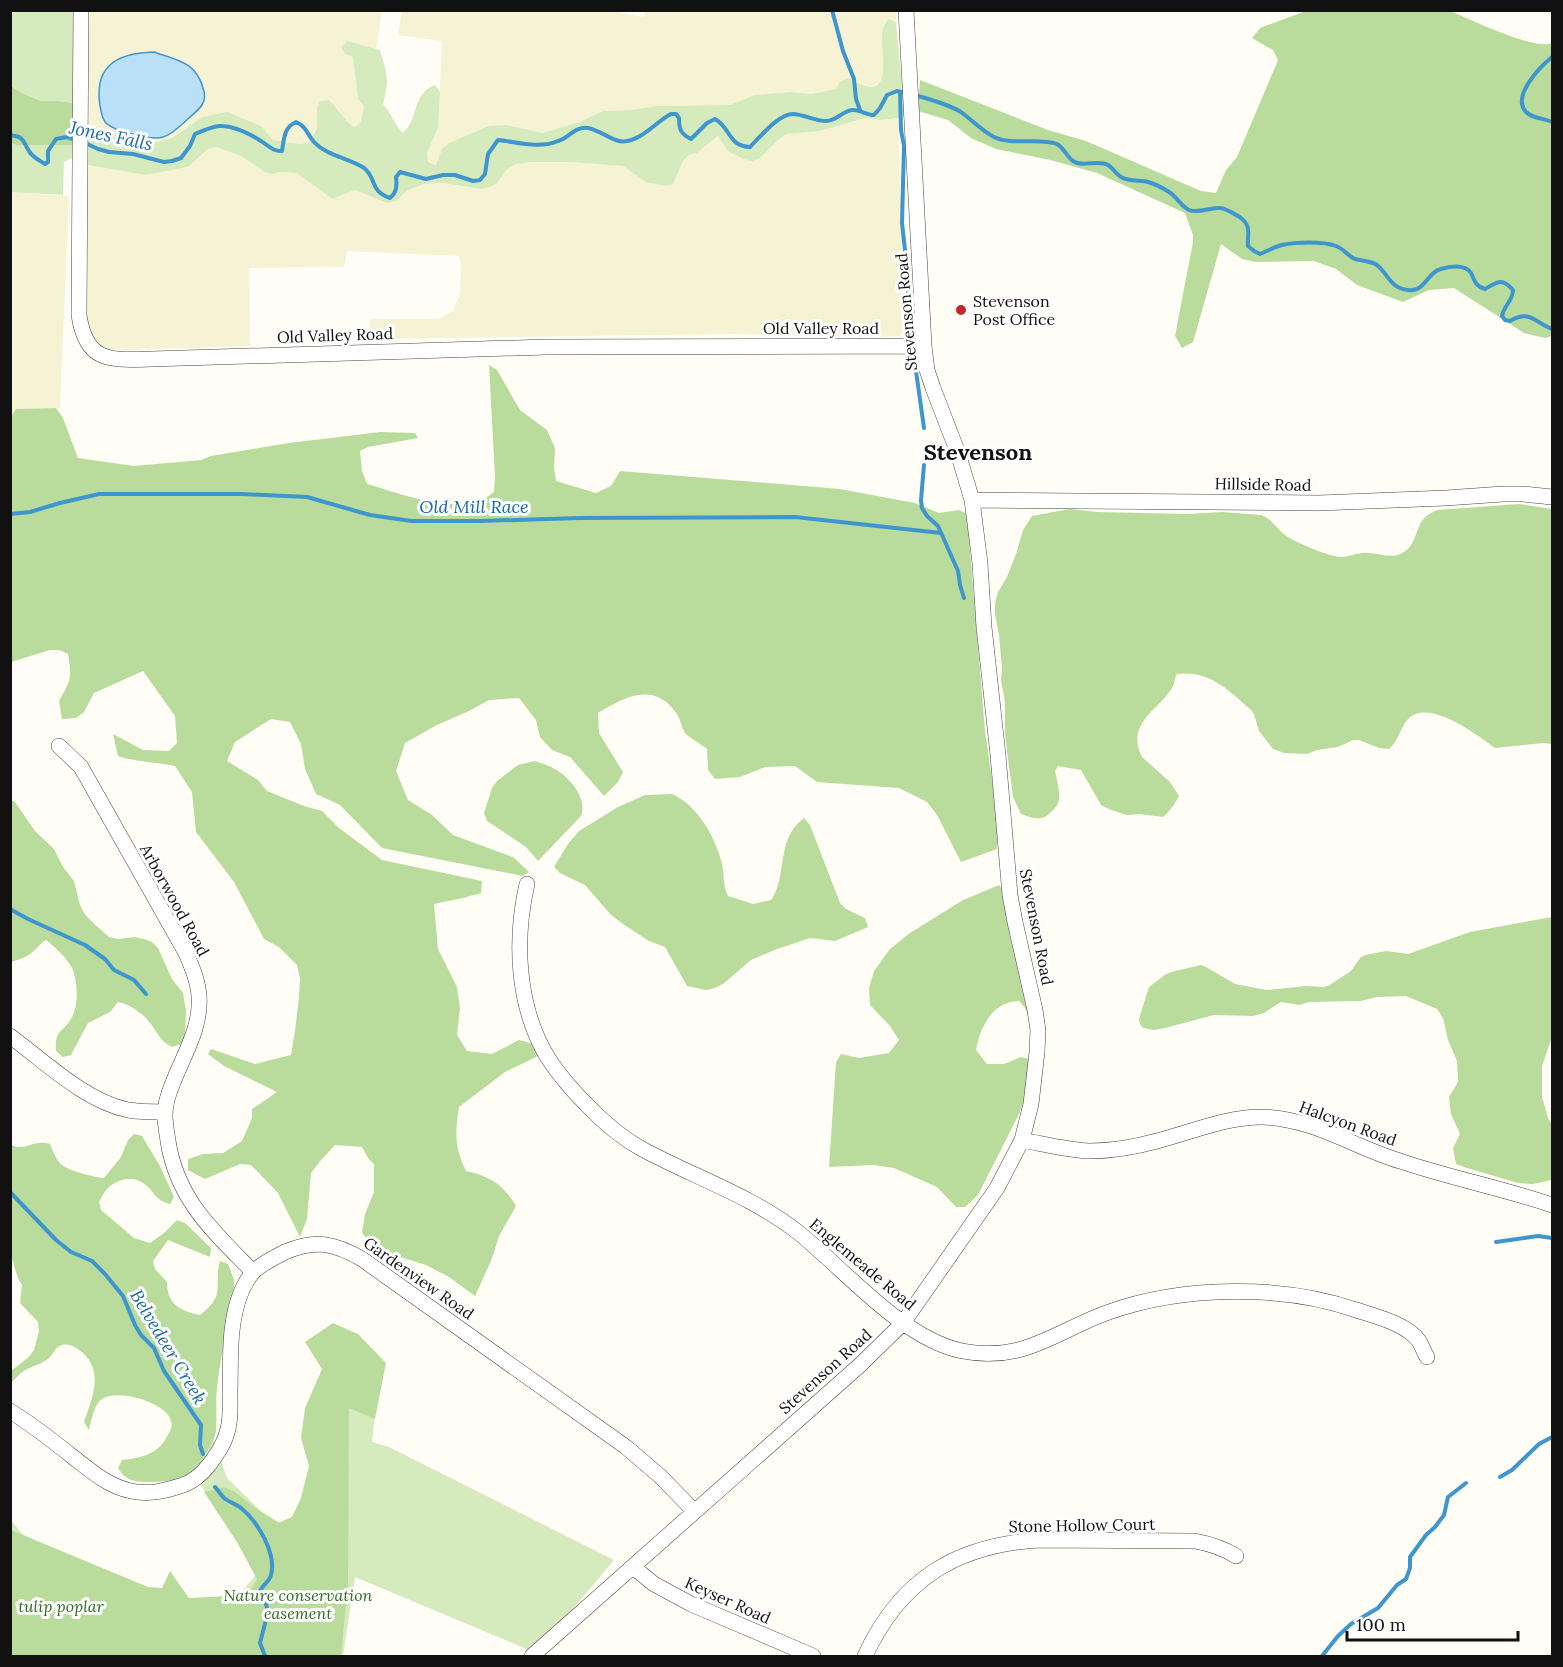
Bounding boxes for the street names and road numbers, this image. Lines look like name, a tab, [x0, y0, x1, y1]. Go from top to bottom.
street label: Stevenson Road	[891, 252, 921, 372]
street label: Old Valley Road	[763, 318, 880, 338]
street label: Old Valley Road	[277, 323, 394, 347]
street label: Hillside Road	[1214, 473, 1312, 495]
street label: Arborwood Road	[136, 840, 214, 960]
street label: Stevenson Road	[1016, 867, 1058, 987]
street label: Halcyon Road	[1297, 1096, 1400, 1150]
street label: Englemeade Road	[806, 1214, 921, 1315]
street label: Gardenview Road	[360, 1232, 478, 1324]
street label: Stevenson Road	[774, 1324, 876, 1418]
street label: Stone Hollow Court	[1008, 1514, 1156, 1536]
street label: Keyser Road	[682, 1572, 775, 1628]

